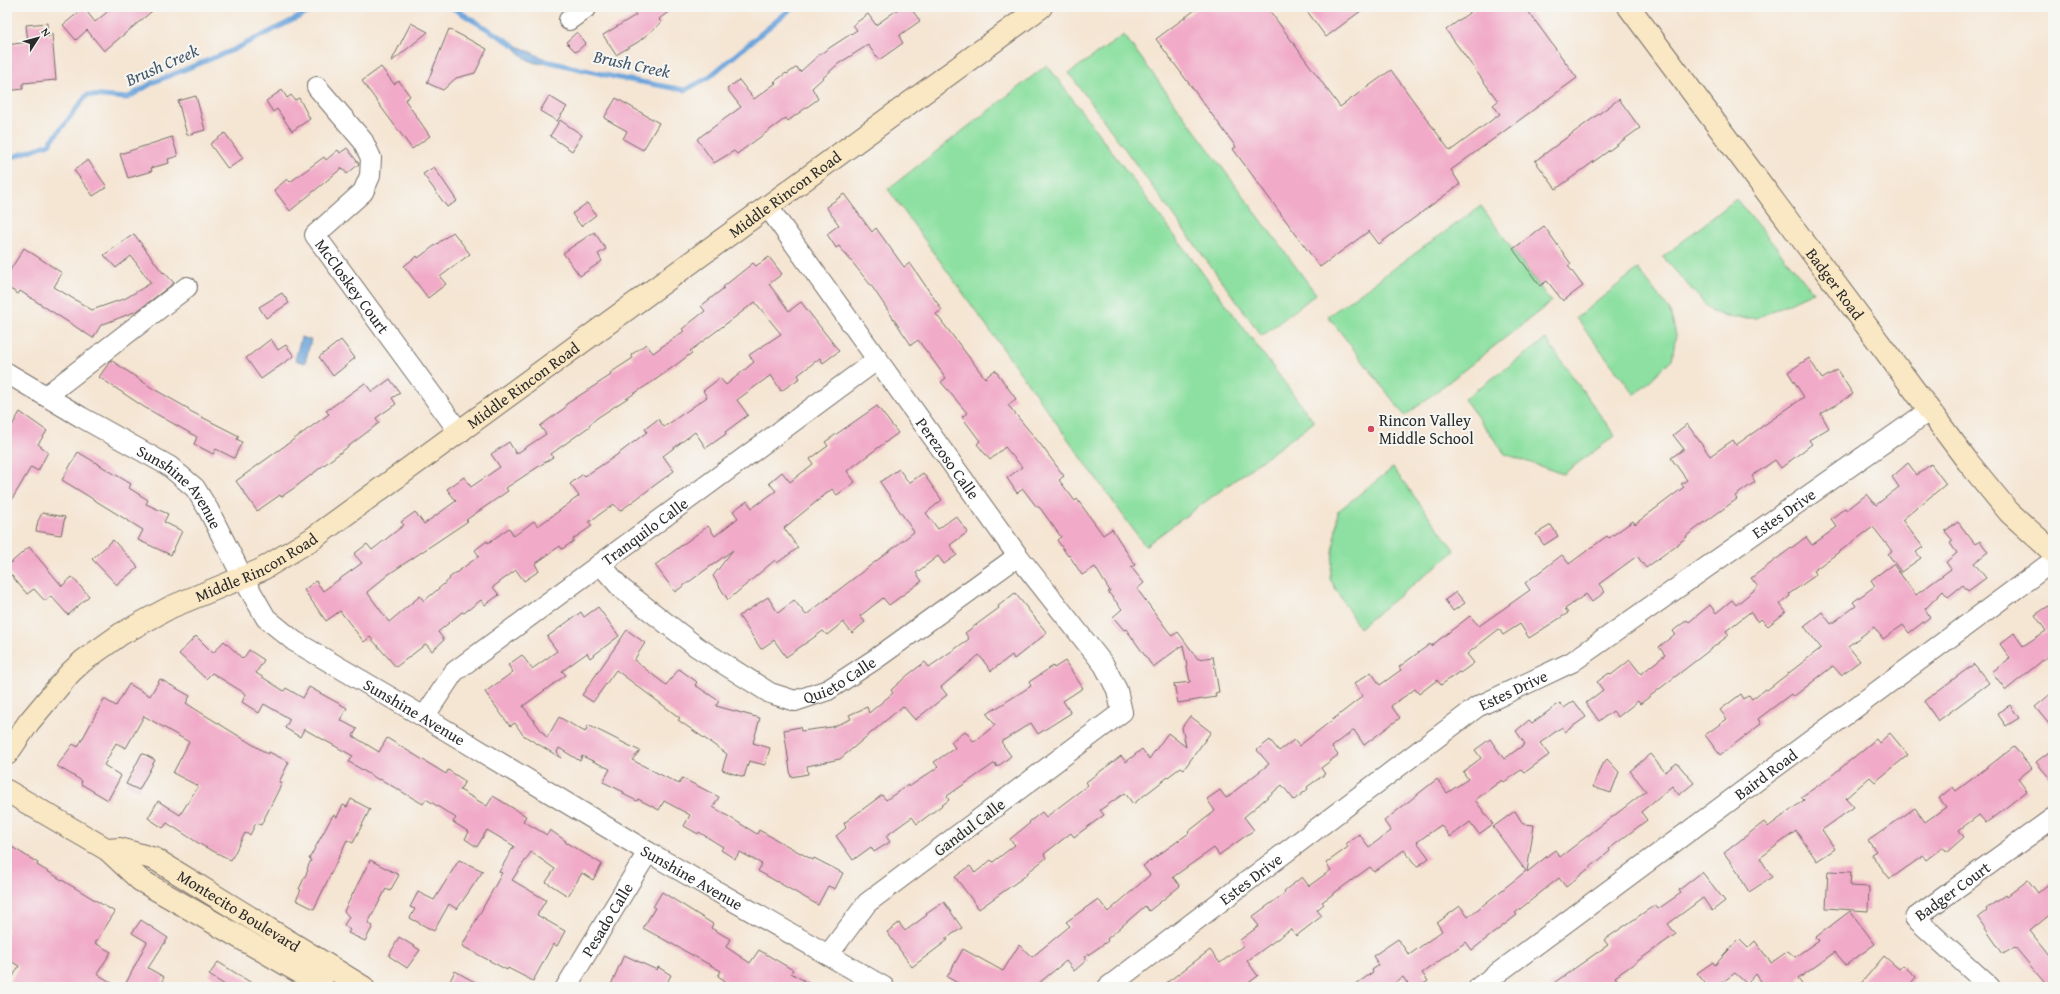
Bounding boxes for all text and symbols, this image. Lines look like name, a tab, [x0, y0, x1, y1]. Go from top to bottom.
north arrow	[18, 18, 58, 58]
text: N	[37, 24, 55, 40]
water label: Brush Creek	[120, 37, 203, 92]
water label: Brush Creek	[591, 43, 673, 84]
street label: Middle Rincon Road	[723, 145, 846, 243]
street label: McCloskey Court	[309, 234, 396, 339]
street label: Badger Road	[1800, 243, 1870, 325]
street label: Middle Rincon Road	[462, 336, 585, 434]
place label: Rincon Valley Middle School	[1379, 408, 1474, 450]
street label: Perezoso Calle	[910, 412, 986, 504]
marker: Rincon Valley Middle School	[1366, 424, 1376, 434]
street label: Sunshine Avenue	[133, 438, 228, 533]
street label: Estes Drive	[1747, 482, 1820, 544]
street label: Tranquilo Calle	[596, 491, 693, 571]
street label: Middle Rincon Road	[191, 527, 323, 608]
street label: Quieto Calle	[800, 650, 880, 710]
street label: Estes Drive	[1475, 663, 1551, 717]
street label: Sunshine Avenue	[359, 672, 470, 751]
street label: Baird Road	[1729, 743, 1803, 806]
street label: Gandul Calle	[928, 792, 1010, 862]
street label: Sunshine Avenue	[636, 838, 748, 916]
street label: Estes Drive	[1214, 847, 1287, 911]
street label: Badger Court	[1909, 855, 1996, 927]
street label: Montecito Boulevard	[173, 864, 305, 958]
street label: Pesado Calle	[575, 878, 639, 961]

